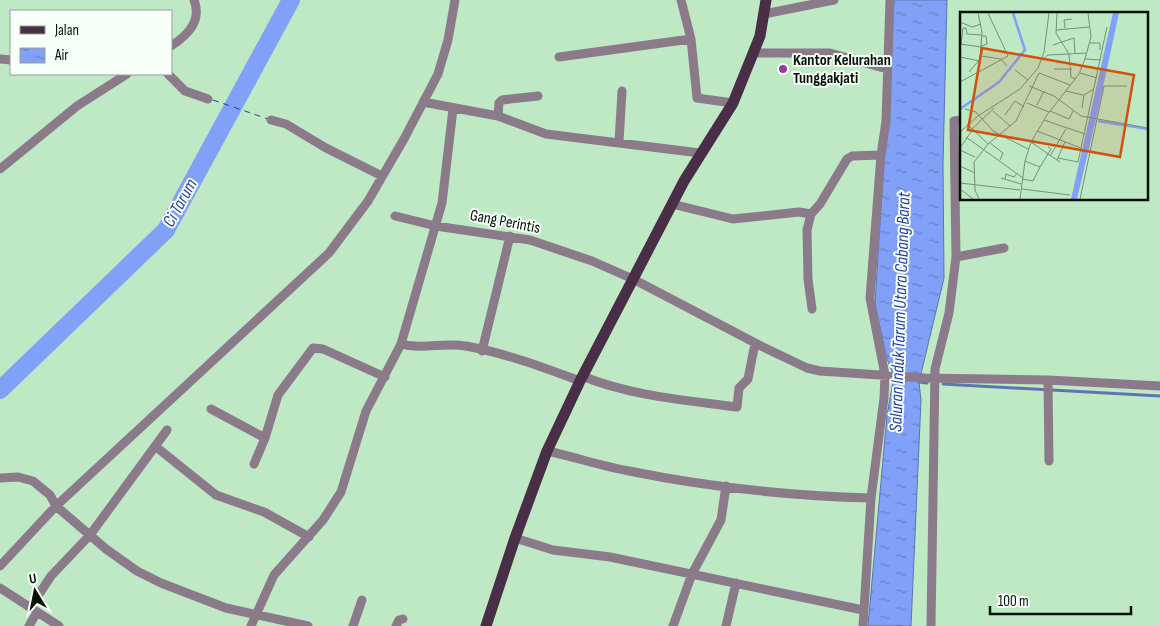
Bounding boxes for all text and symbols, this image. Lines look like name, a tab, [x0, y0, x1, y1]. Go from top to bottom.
legend	[10, 10, 172, 75]
inset map	[960, 12, 1148, 200]
text: Jalan	[54, 21, 79, 40]
text: Air	[54, 46, 69, 65]
place label: Kantor Kelurahan Tunggakjati	[793, 51, 891, 88]
marker: Kantor Kelurahan Tunggakjati	[777, 63, 789, 75]
water label: Ci Tarum	[158, 175, 202, 231]
water label: Saluran Induk Tarum Utara Cabang Barat	[885, 191, 915, 432]
street label: Gang Perintis	[468, 206, 542, 238]
north arrow	[10, 566, 60, 616]
text: U	[28, 570, 38, 588]
scale bar	[990, 584, 1131, 616]
text: 100 m	[998, 592, 1029, 611]

